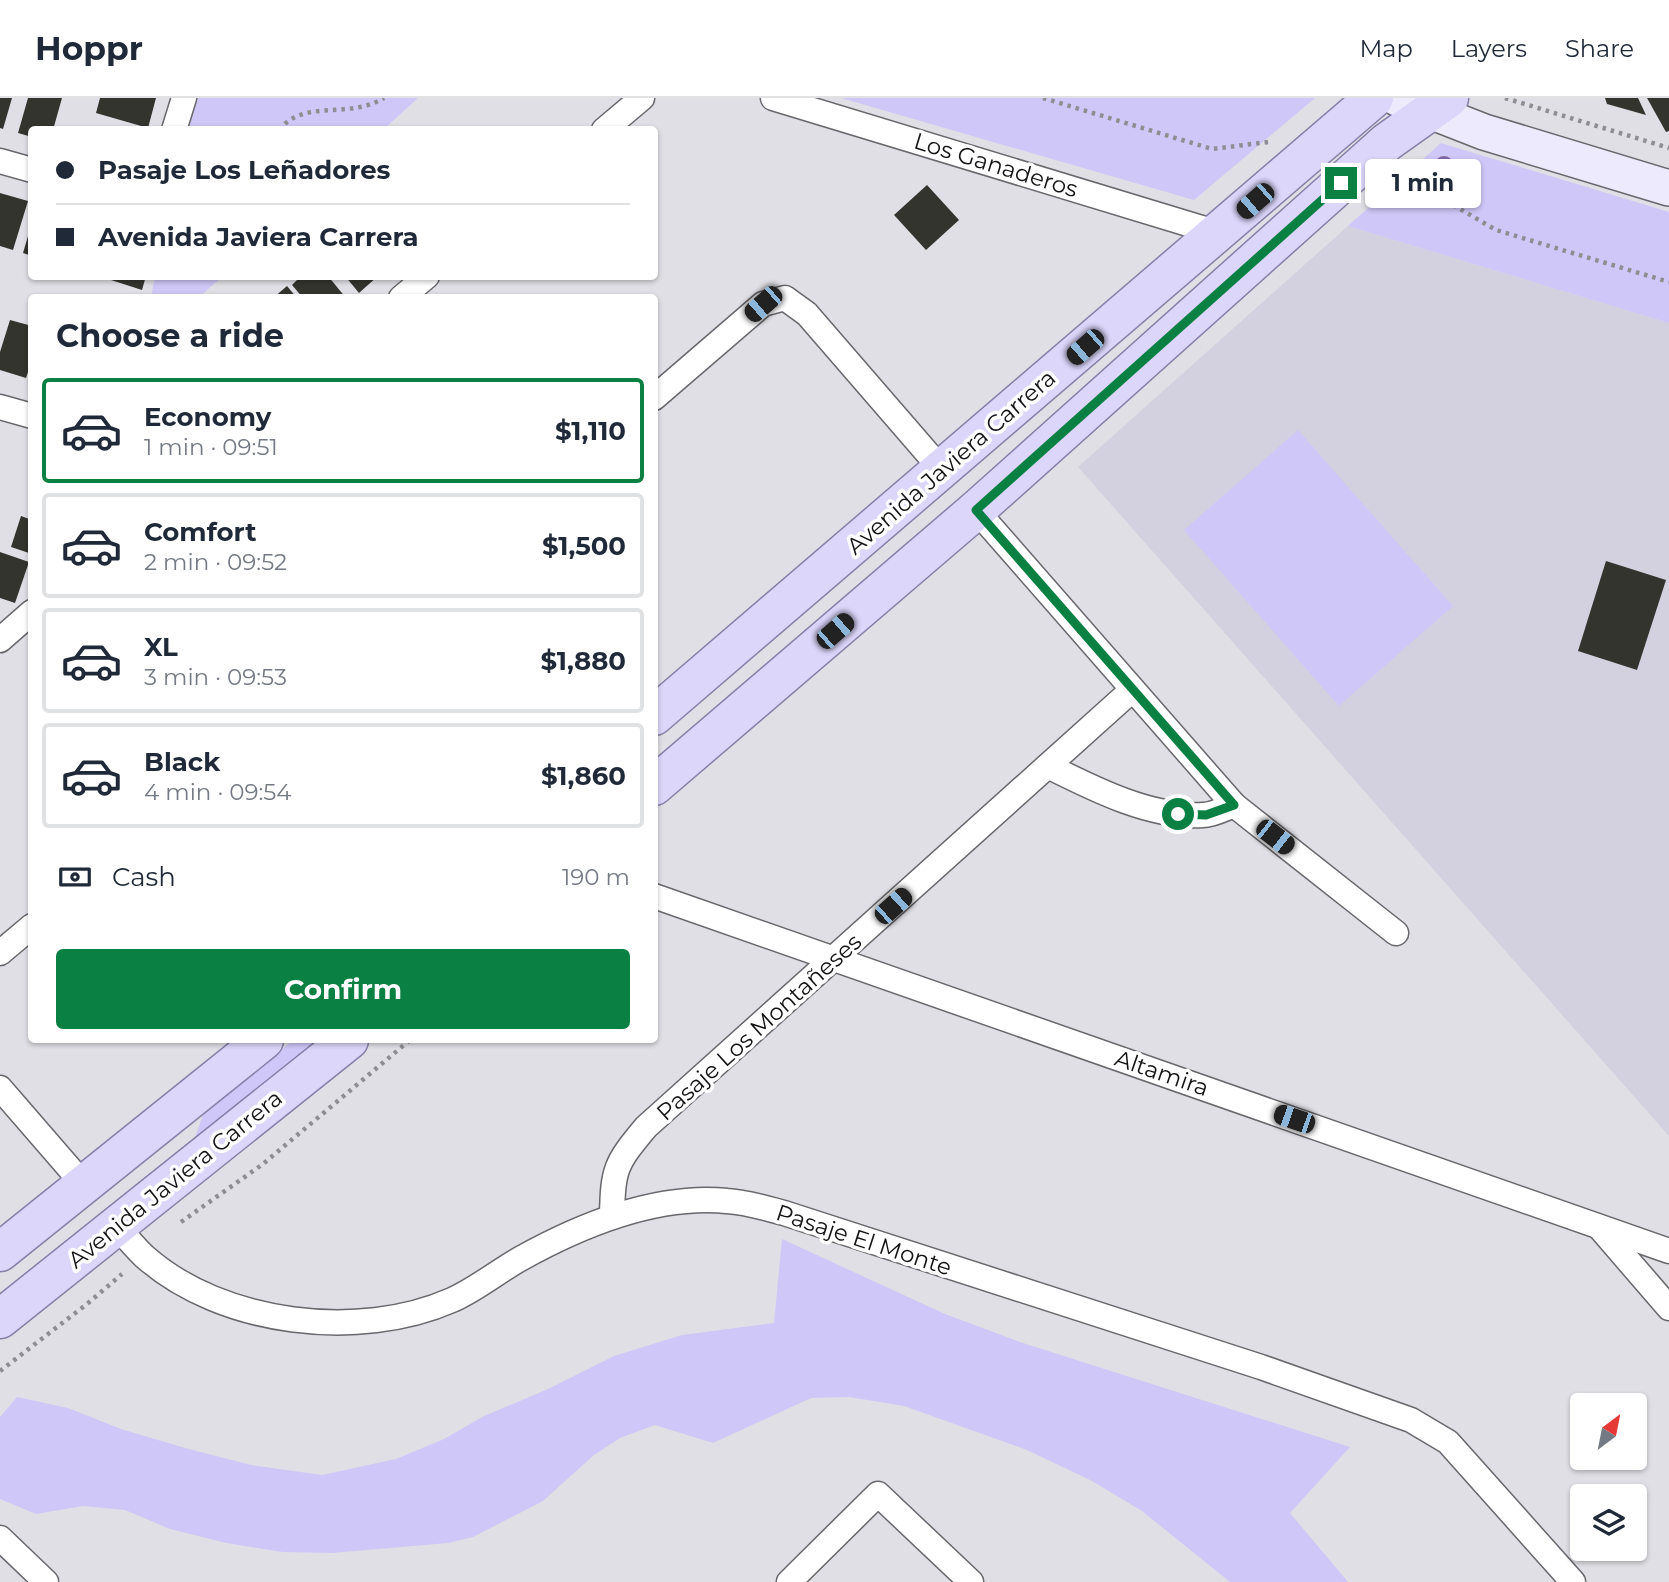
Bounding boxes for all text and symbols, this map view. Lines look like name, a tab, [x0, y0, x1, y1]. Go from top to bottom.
text: Hoppr	[35, 28, 143, 68]
text: Map	[1359, 34, 1413, 63]
text: Layers	[1451, 34, 1527, 63]
text: Share	[1565, 34, 1634, 63]
street label: Los Ganaderos	[911, 127, 1081, 203]
text: Pasaje Los Leñadores	[98, 154, 390, 186]
callout: 1 min	[1366, 158, 1481, 208]
route end	[1325, 167, 1357, 199]
text: 1 min	[1392, 169, 1454, 197]
car	[1233, 179, 1278, 223]
text: Avenida Javiera Carrera	[98, 221, 419, 253]
car	[741, 282, 786, 326]
text: Choose a ride	[56, 316, 284, 355]
car	[1063, 325, 1108, 369]
street label: Avenida Javiera Carrera	[841, 364, 1061, 560]
icon: car	[60, 399, 123, 462]
text: Economy	[144, 401, 271, 433]
text: $1,110	[555, 415, 626, 447]
text: 1 min · 09:51	[144, 433, 278, 461]
icon: car	[60, 514, 123, 577]
text: Comfort	[144, 516, 256, 548]
text: $1,500	[542, 530, 626, 562]
text: 2 min · 09:52	[144, 548, 287, 576]
car	[813, 609, 858, 653]
icon: car	[60, 629, 123, 692]
text: XL	[144, 631, 178, 663]
text: $1,880	[540, 645, 626, 677]
text: 3 min · 09:53	[144, 663, 287, 691]
icon: car	[60, 744, 123, 807]
text: Black	[144, 746, 220, 778]
text: $1,860	[541, 760, 626, 792]
text: 4 min · 09:54	[144, 778, 292, 806]
route start	[1162, 798, 1194, 830]
car	[1252, 816, 1299, 858]
icon: cash	[56, 858, 94, 896]
text: Cash	[112, 861, 176, 893]
text: 190 m	[562, 863, 630, 891]
car	[871, 884, 916, 928]
street label: Pasaje Los Montañeses	[651, 928, 867, 1126]
button: Confirm	[56, 949, 630, 1029]
street label: Altamira	[1111, 1044, 1213, 1102]
street label: Avenida Javiera Carrera	[62, 1084, 288, 1274]
car	[1271, 1102, 1318, 1136]
street label: Pasaje El Monte	[773, 1198, 955, 1282]
north arrow	[1570, 1393, 1647, 1470]
map controls	[1570, 1393, 1647, 1561]
button: layers	[1570, 1484, 1647, 1561]

